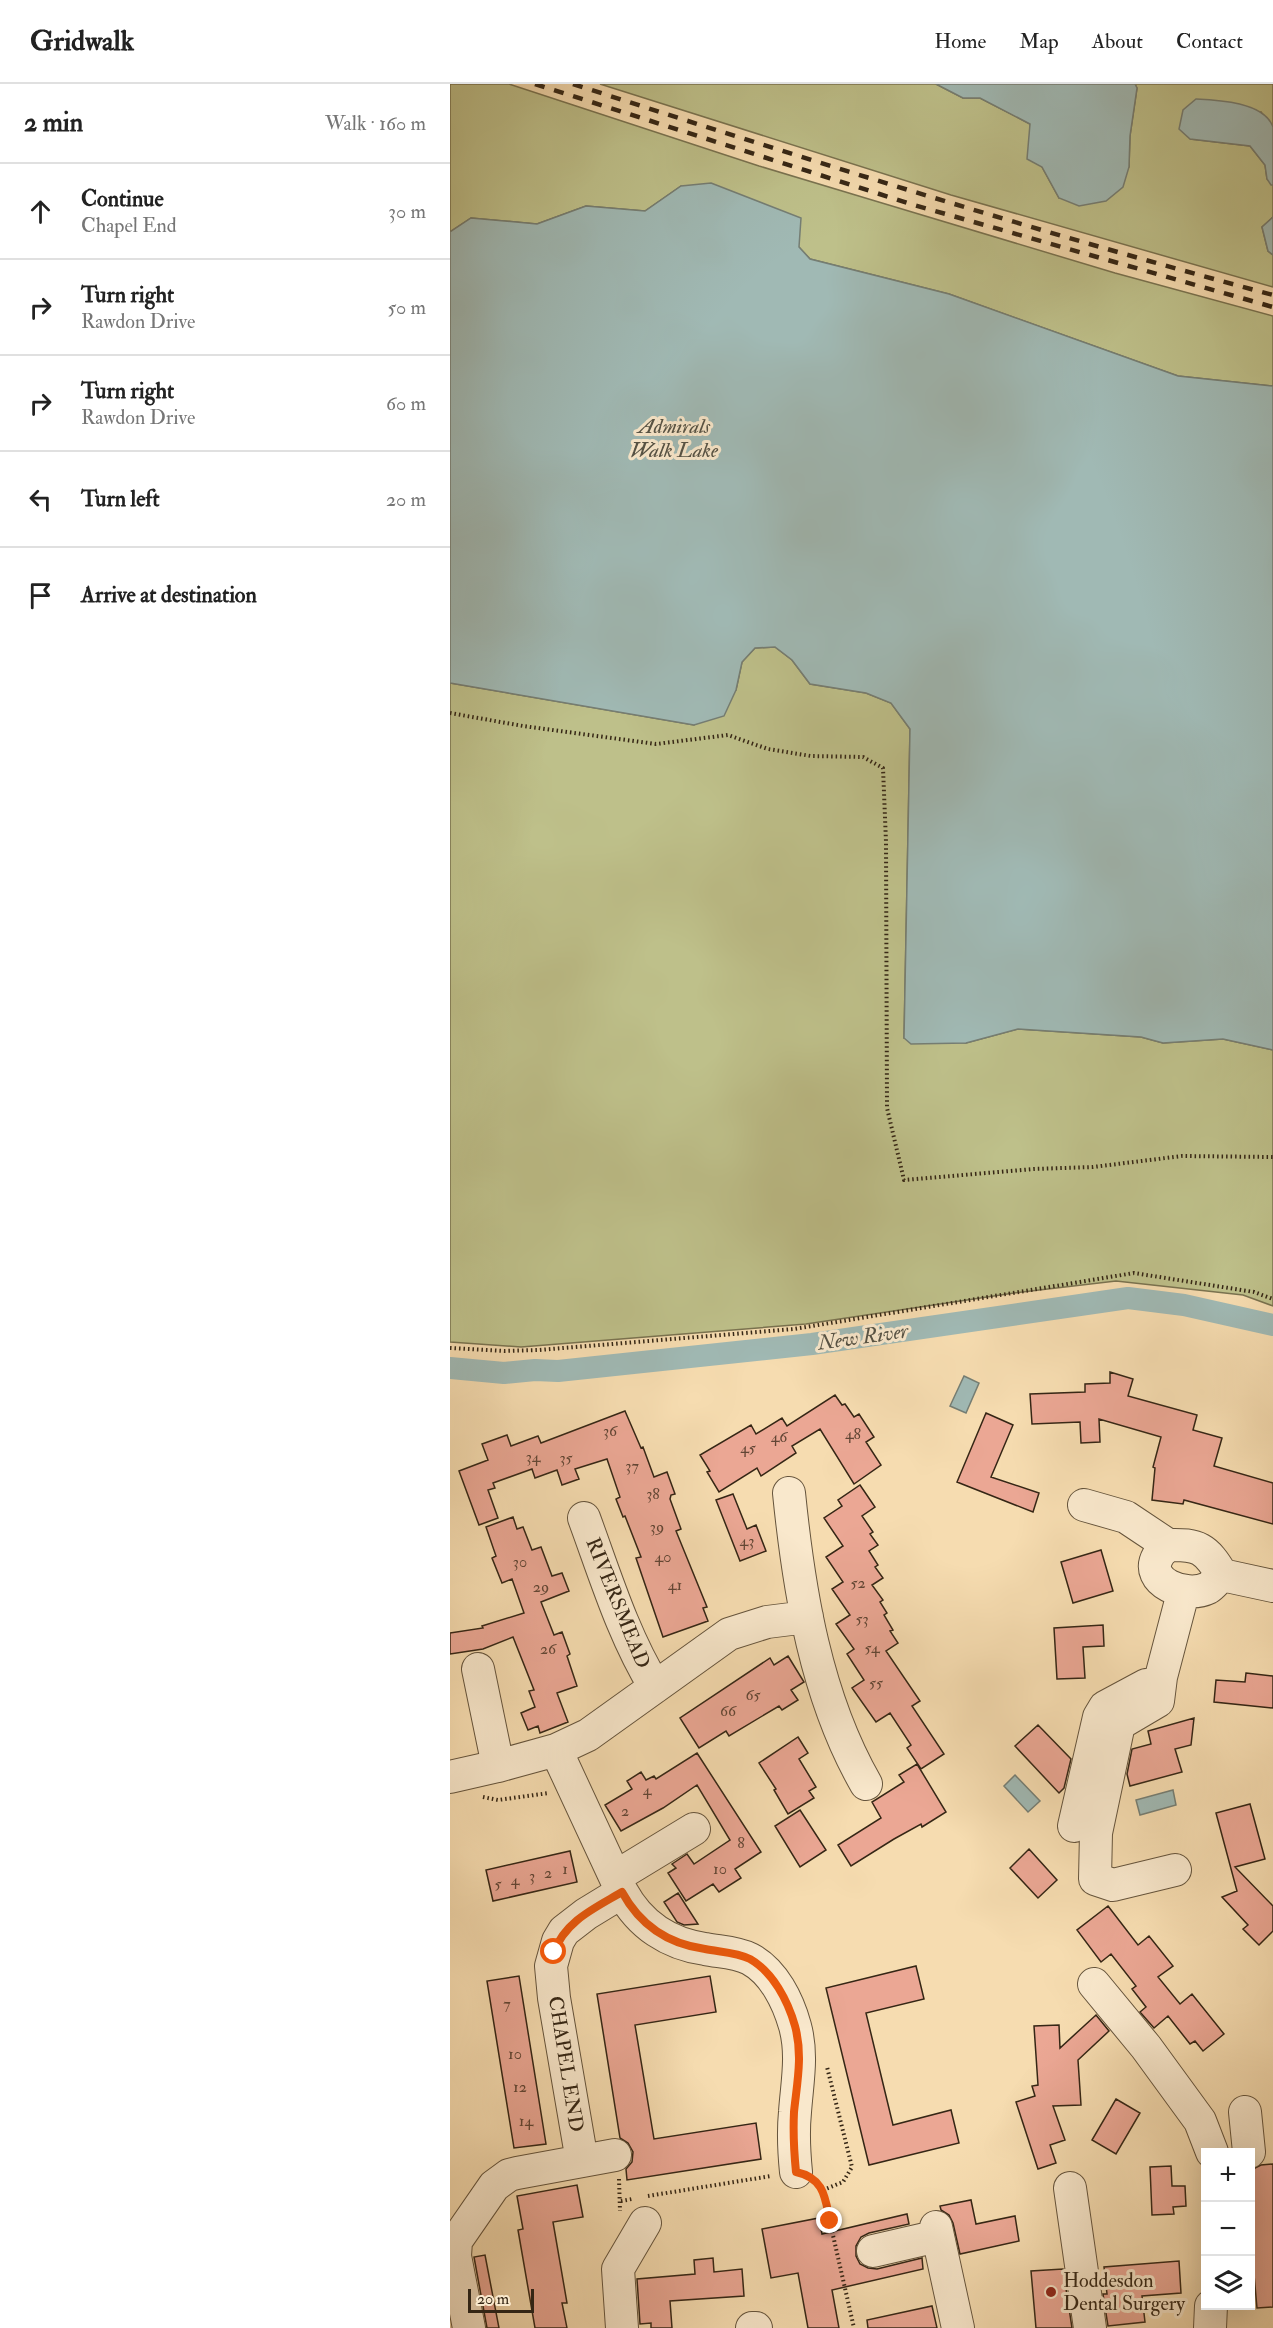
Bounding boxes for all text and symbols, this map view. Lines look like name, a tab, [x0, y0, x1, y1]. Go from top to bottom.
text: Gridwalk	[30, 24, 134, 59]
text: Home	[934, 28, 986, 55]
text: Map	[1019, 28, 1059, 55]
text: About	[1092, 28, 1143, 55]
text: Contact	[1176, 28, 1243, 55]
text: 2 min	[24, 107, 83, 139]
text: Walk · 160 m	[325, 111, 426, 136]
text: Continue	[81, 185, 164, 213]
icon: ahead	[24, 195, 57, 228]
text: 30 m	[388, 199, 426, 224]
text: Chapel End	[81, 213, 177, 238]
text: Turn right	[81, 281, 174, 309]
icon: right	[24, 291, 57, 324]
text: 50 m	[387, 295, 426, 320]
text: Rawdon Drive	[81, 309, 195, 334]
text: Turn right	[81, 377, 174, 405]
icon: right	[24, 387, 57, 420]
text: 60 m	[386, 391, 426, 416]
text: Rawdon Drive	[81, 405, 195, 430]
water label: Admirals Walk Lake	[630, 413, 719, 464]
icon: left	[24, 483, 57, 516]
text: Turn left	[81, 485, 160, 513]
text: 20 m	[386, 487, 426, 512]
icon: arrive	[24, 579, 57, 612]
text: Arrive at destination	[81, 581, 257, 609]
water label: New River	[815, 1317, 911, 1357]
house number: 36	[603, 1421, 618, 1441]
house number: 48	[845, 1424, 862, 1444]
house number: 46	[771, 1427, 788, 1447]
house number: 45	[740, 1438, 756, 1458]
house number: 34	[526, 1447, 542, 1467]
house number: 35	[559, 1448, 573, 1468]
house number: 37	[625, 1456, 639, 1476]
house number: 38	[646, 1484, 660, 1504]
house number: 39	[650, 1517, 664, 1537]
house number: 43	[740, 1531, 754, 1551]
street label: RIVERSMEAD	[580, 1534, 656, 1672]
house number: 40	[655, 1547, 671, 1567]
house number: 30	[513, 1552, 527, 1572]
house number: 52	[850, 1573, 866, 1593]
house number: 41	[668, 1575, 682, 1595]
house number: 29	[533, 1577, 549, 1597]
house number: 53	[855, 1609, 869, 1629]
house number: 54	[864, 1638, 881, 1658]
house number: 26	[540, 1639, 557, 1659]
house number: 55	[869, 1673, 883, 1693]
house number: 65	[745, 1685, 761, 1705]
house number: 66	[720, 1701, 737, 1721]
house number: 4	[643, 1780, 653, 1800]
house number: 2	[621, 1801, 629, 1821]
house number: 8	[737, 1833, 745, 1853]
house number: 1	[562, 1859, 568, 1879]
house number: 10	[713, 1859, 727, 1879]
house number: 2	[544, 1863, 552, 1883]
house number: 3	[529, 1866, 535, 1886]
house number: 4	[511, 1870, 521, 1890]
house number: 5	[494, 1874, 502, 1894]
route start	[540, 1938, 566, 1964]
house number: 7	[503, 1994, 511, 2014]
street label: CHAPEL END	[543, 1994, 589, 2134]
house number: 10	[508, 2044, 522, 2064]
house number: 12	[513, 2077, 527, 2097]
house number: 14	[519, 2111, 535, 2131]
map controls	[1201, 2148, 1255, 2310]
button: +	[1201, 2148, 1255, 2202]
button: −	[1201, 2202, 1255, 2256]
route end	[816, 2207, 842, 2233]
button: layers	[1201, 2256, 1255, 2310]
place label: Hoddesdon Dental Surgery	[1063, 2268, 1186, 2316]
marker: Hoddesdon Dental Surgery	[1044, 2285, 1058, 2299]
scale bar	[468, 2286, 534, 2314]
text: 20 m	[477, 2289, 509, 2309]

